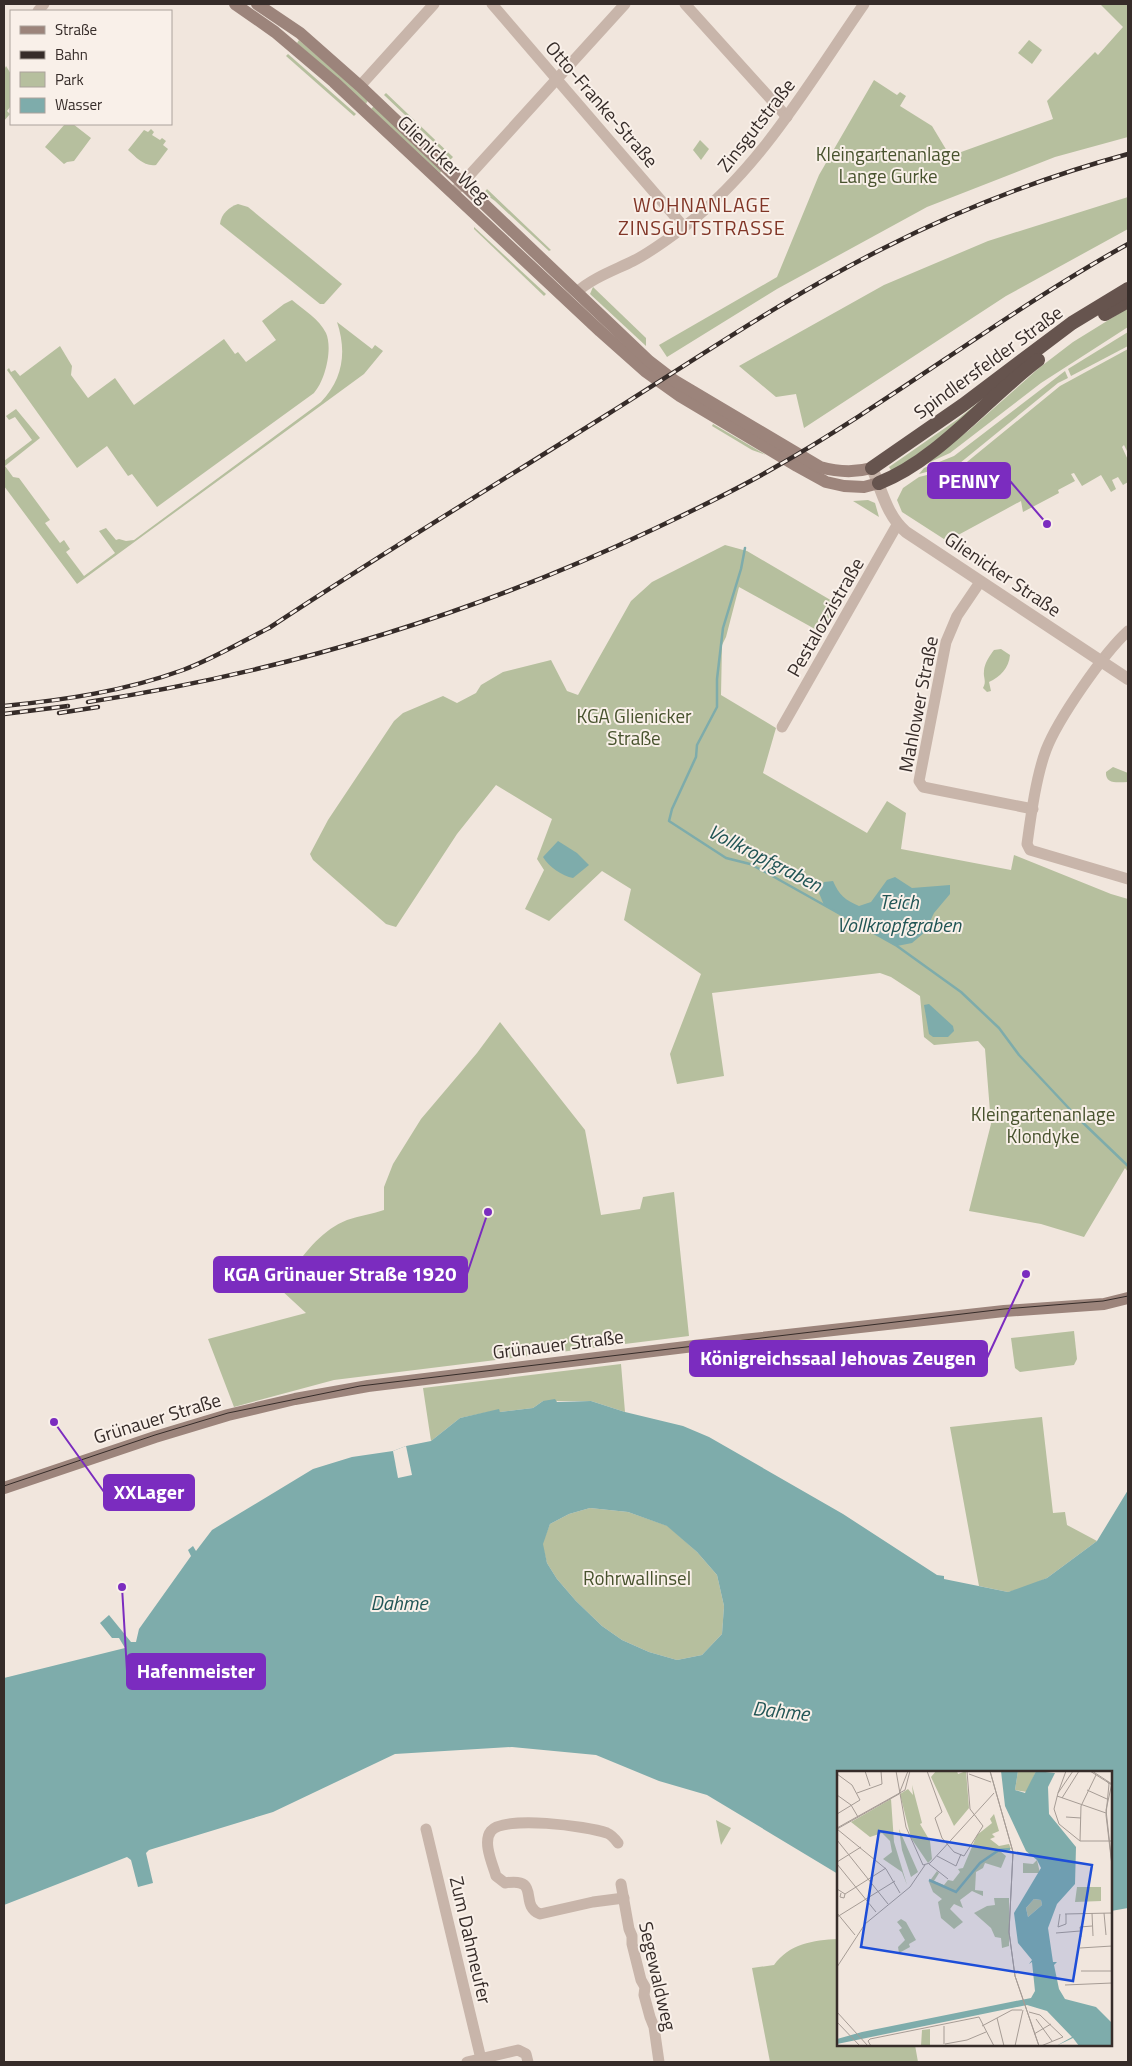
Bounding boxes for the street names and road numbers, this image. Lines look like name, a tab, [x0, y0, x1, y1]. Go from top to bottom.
street label: Otto-Franke-Straße	[539, 34, 666, 173]
street label: Zinsgutstraße	[710, 72, 801, 178]
street label: Glienicker Weg	[391, 108, 497, 209]
street label: Spindlersfelder Straße	[907, 298, 1068, 426]
street label: Glienicker Straße	[939, 524, 1067, 623]
street label: Pestalozzistraße	[779, 552, 871, 682]
street label: Mahlower Straße	[890, 633, 945, 774]
street label: Grünauer Straße	[491, 1321, 625, 1366]
street label: Grünauer Straße	[90, 1384, 224, 1451]
street label: Zum Dahmeufer	[443, 1873, 500, 2007]
street label: Segewaldweg	[632, 1918, 685, 2034]

